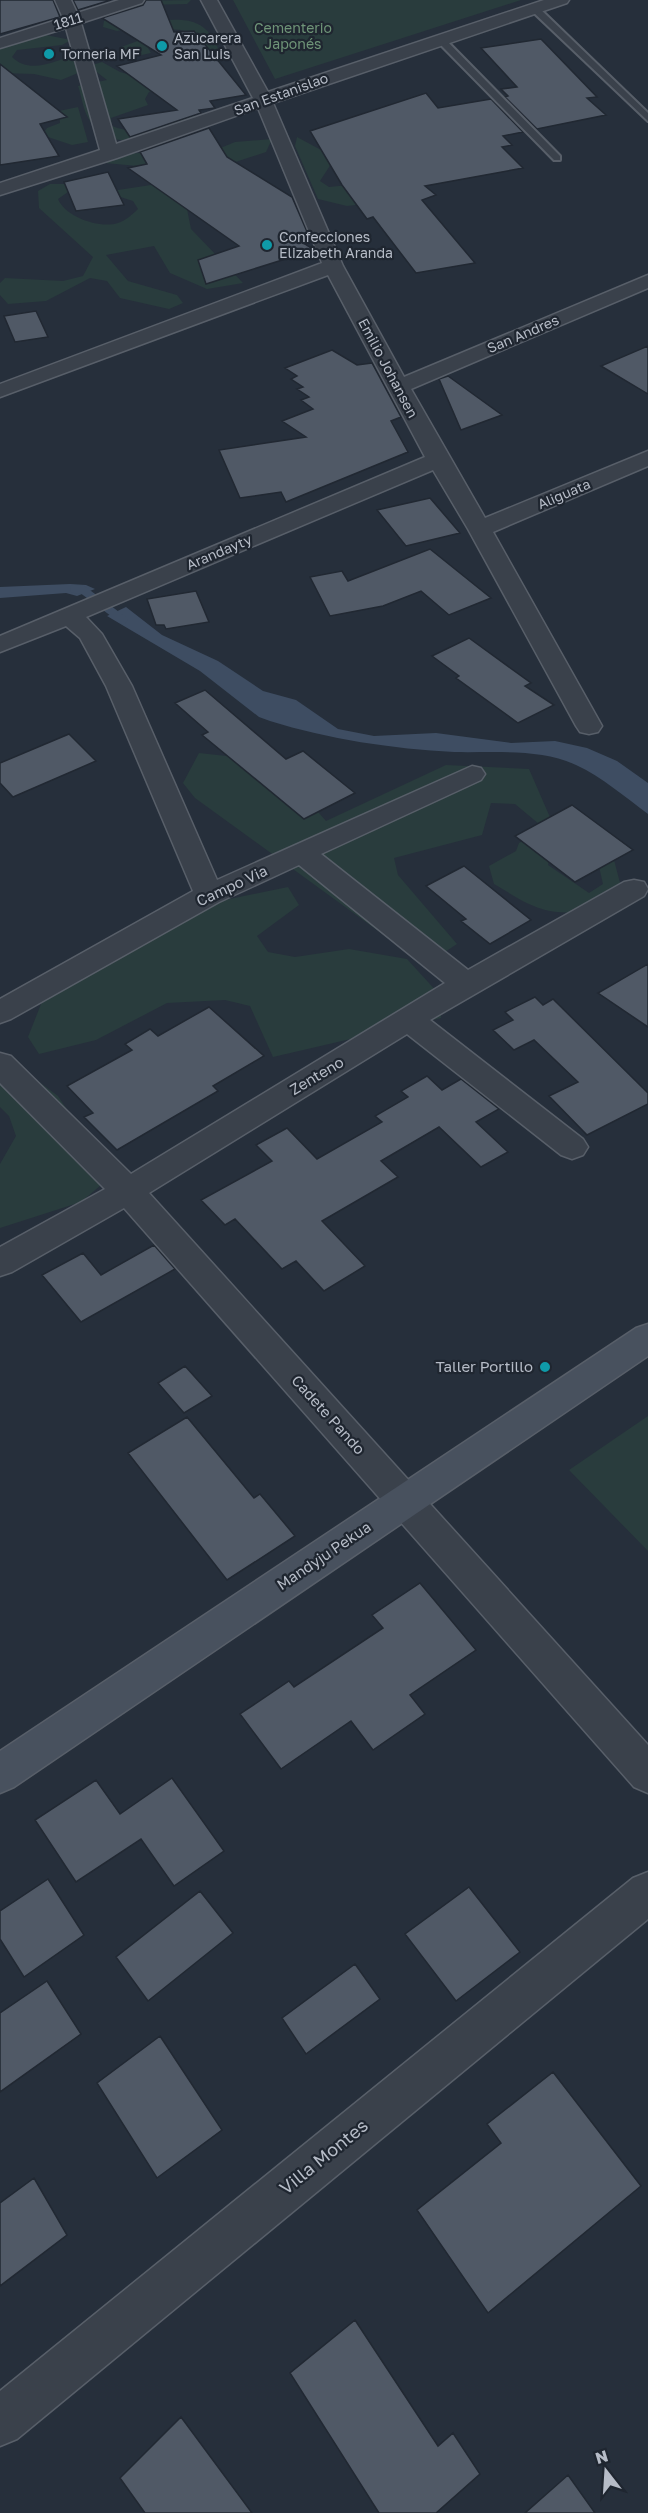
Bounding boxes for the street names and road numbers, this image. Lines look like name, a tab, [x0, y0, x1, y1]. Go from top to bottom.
street label: 1811	[52, 8, 84, 33]
street label: San Estanislao	[231, 69, 330, 118]
street label: San Andres	[484, 311, 561, 356]
street label: Emilio Johansen	[355, 315, 422, 420]
street label: Aliguata	[535, 475, 593, 512]
street label: Arandayty	[184, 530, 254, 573]
street label: Campo Via	[193, 861, 270, 909]
street label: Zenteno	[286, 1052, 347, 1098]
street label: Cadete Pando	[288, 1371, 369, 1458]
street label: Mandyju Pekua	[273, 1517, 374, 1593]
street label: Villa Montes	[275, 2114, 372, 2199]

